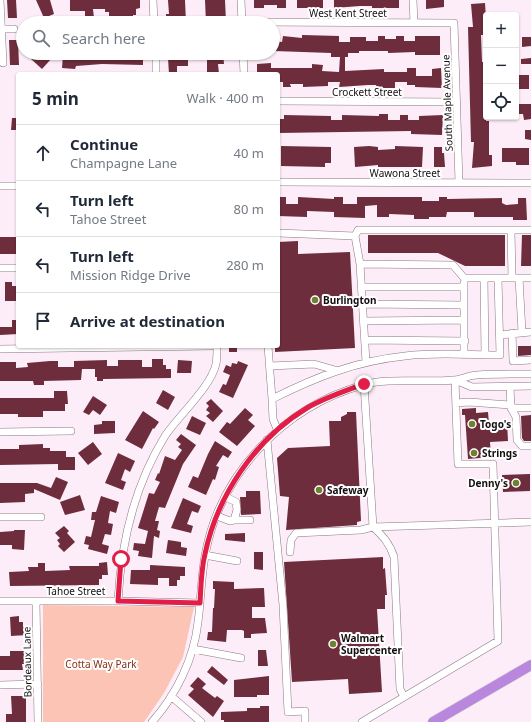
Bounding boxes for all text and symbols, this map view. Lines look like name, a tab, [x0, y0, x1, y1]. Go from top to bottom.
street label: West Kent Street	[309, 6, 387, 20]
map controls	[483, 12, 519, 120]
button: +	[483, 12, 519, 48]
search box	[16, 16, 280, 60]
icon: search	[30, 27, 52, 49]
text: Search here	[62, 28, 145, 48]
button: −	[483, 48, 519, 84]
street label: South Maple Avenue	[438, 54, 456, 152]
button: locate	[483, 84, 519, 120]
street label: Crockett Street	[332, 85, 402, 99]
text: 5 min	[32, 87, 79, 110]
text: Walk · 400 m	[186, 89, 264, 107]
text: Continue	[70, 134, 138, 154]
icon: ahead	[32, 142, 54, 164]
text: 40 m	[234, 144, 264, 162]
text: Champagne Lane	[70, 154, 177, 172]
street label: Wawona Street	[370, 166, 441, 180]
text: Turn left	[70, 190, 134, 210]
icon: left	[32, 198, 54, 220]
text: 80 m	[234, 200, 264, 218]
text: Tahoe Street	[70, 210, 146, 228]
text: Turn left	[70, 246, 134, 266]
icon: left	[32, 254, 54, 276]
text: 280 m	[226, 256, 264, 274]
text: Mission Ridge Drive	[70, 266, 191, 284]
place label: Burlington	[323, 293, 377, 307]
marker: Burlington	[310, 295, 320, 305]
icon: arrive	[32, 310, 54, 332]
text: Arrive at destination	[70, 311, 225, 331]
route end	[355, 375, 373, 393]
place label: Togo's	[480, 417, 511, 431]
marker: Togo's	[467, 419, 477, 429]
place label: Strings	[482, 446, 517, 460]
marker: Strings	[469, 448, 479, 458]
place label: Denny's	[468, 476, 508, 490]
marker: Denny's	[511, 478, 521, 488]
place label: Safeway	[327, 483, 369, 497]
marker: Safeway	[314, 485, 324, 495]
route start	[112, 550, 130, 568]
street label: Tahoe Street	[47, 584, 106, 598]
street label: Bordeaux Lane	[19, 626, 35, 697]
place label: Walmart Supercenter	[341, 631, 403, 657]
marker: Walmart Supercenter	[328, 639, 338, 649]
park label: Cotta Way Park	[65, 657, 137, 671]

